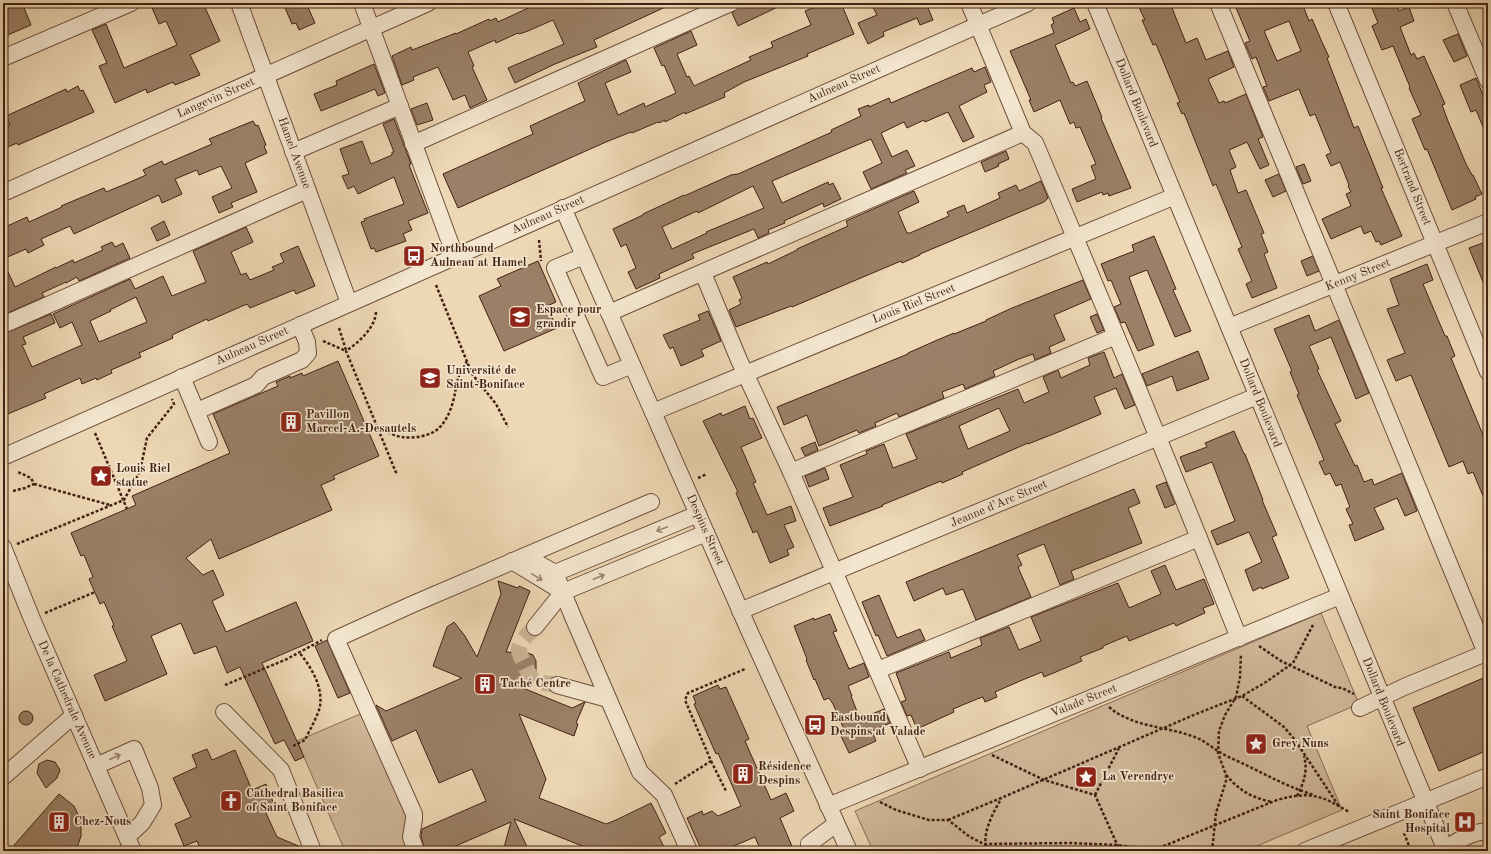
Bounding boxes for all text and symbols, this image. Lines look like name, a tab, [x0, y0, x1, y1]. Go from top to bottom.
street label: Dollard Boulevard	[1113, 57, 1159, 149]
street label: Aulneau Street	[806, 63, 882, 105]
street label: Langevin Street	[175, 75, 257, 121]
street label: Hamel Avenue	[276, 116, 313, 191]
street label: Bertrand Street	[1391, 147, 1433, 227]
street label: Aulneau Street	[510, 194, 586, 236]
bus stop icon: Northbound Aulneau at Hamel	[401, 243, 427, 269]
place label: Northbound Aulneau at Hamel	[430, 243, 527, 269]
street label: Kenny Street	[1324, 256, 1392, 294]
street label: Louis Riel Street	[871, 282, 957, 326]
school or university icon: Espace pour grandir	[507, 304, 533, 330]
place label: Espace pour grandir	[536, 304, 601, 330]
street label: Aulneau Street	[214, 325, 290, 367]
street label: Dollard Boulevard	[1237, 357, 1283, 449]
school or university icon: Université de Saint-Boniface	[417, 365, 443, 391]
place label: Université de Saint-Boniface	[446, 365, 525, 391]
building icon: Pavillon Marcel-A.-Desautels	[278, 409, 304, 435]
place label: Pavillon Marcel-A.-Desautels	[306, 409, 416, 435]
place icon: Louis Riel statue	[88, 463, 114, 489]
place label: Louis Riel statue	[116, 463, 171, 489]
street label: Jeanne d’Arc Street	[949, 478, 1049, 530]
street label: Despins Street	[684, 493, 726, 567]
one-way arrow	[656, 526, 668, 534]
one-way arrow	[531, 573, 543, 581]
one-way arrow	[593, 573, 605, 581]
street label: De la Cathedrale Avenue	[35, 639, 99, 761]
street label: Dollard Boulevard	[1360, 656, 1406, 748]
building icon: Taché Centre	[472, 671, 498, 697]
place label: Taché Centre	[500, 678, 571, 690]
street label: Valade Street	[1049, 682, 1119, 720]
bus stop icon: Eastbound Despins at Valade	[802, 712, 828, 738]
place label: Eastbound Despins at Valade	[830, 712, 926, 738]
place icon: Grey Nuns	[1243, 731, 1269, 757]
place label: Grey Nuns	[1272, 738, 1329, 750]
one-way arrow	[108, 753, 120, 760]
building icon: Résidence Despins	[730, 761, 756, 787]
place label: Résidence Despins	[758, 761, 812, 787]
place icon: La Verendrye	[1073, 764, 1099, 790]
place label: La Verendrye	[1102, 771, 1174, 783]
church icon: Cathedral Basilica of Saint Boniface	[218, 788, 244, 814]
place label: Cathedral Basilica of Saint Boniface	[246, 788, 344, 814]
building icon: Chez-Nous	[46, 809, 72, 835]
place label: Saint Boniface Hospital	[1372, 809, 1450, 835]
hospital icon: Saint Boniface Hospital	[1452, 809, 1478, 835]
place label: Chez-Nous	[74, 816, 131, 828]

